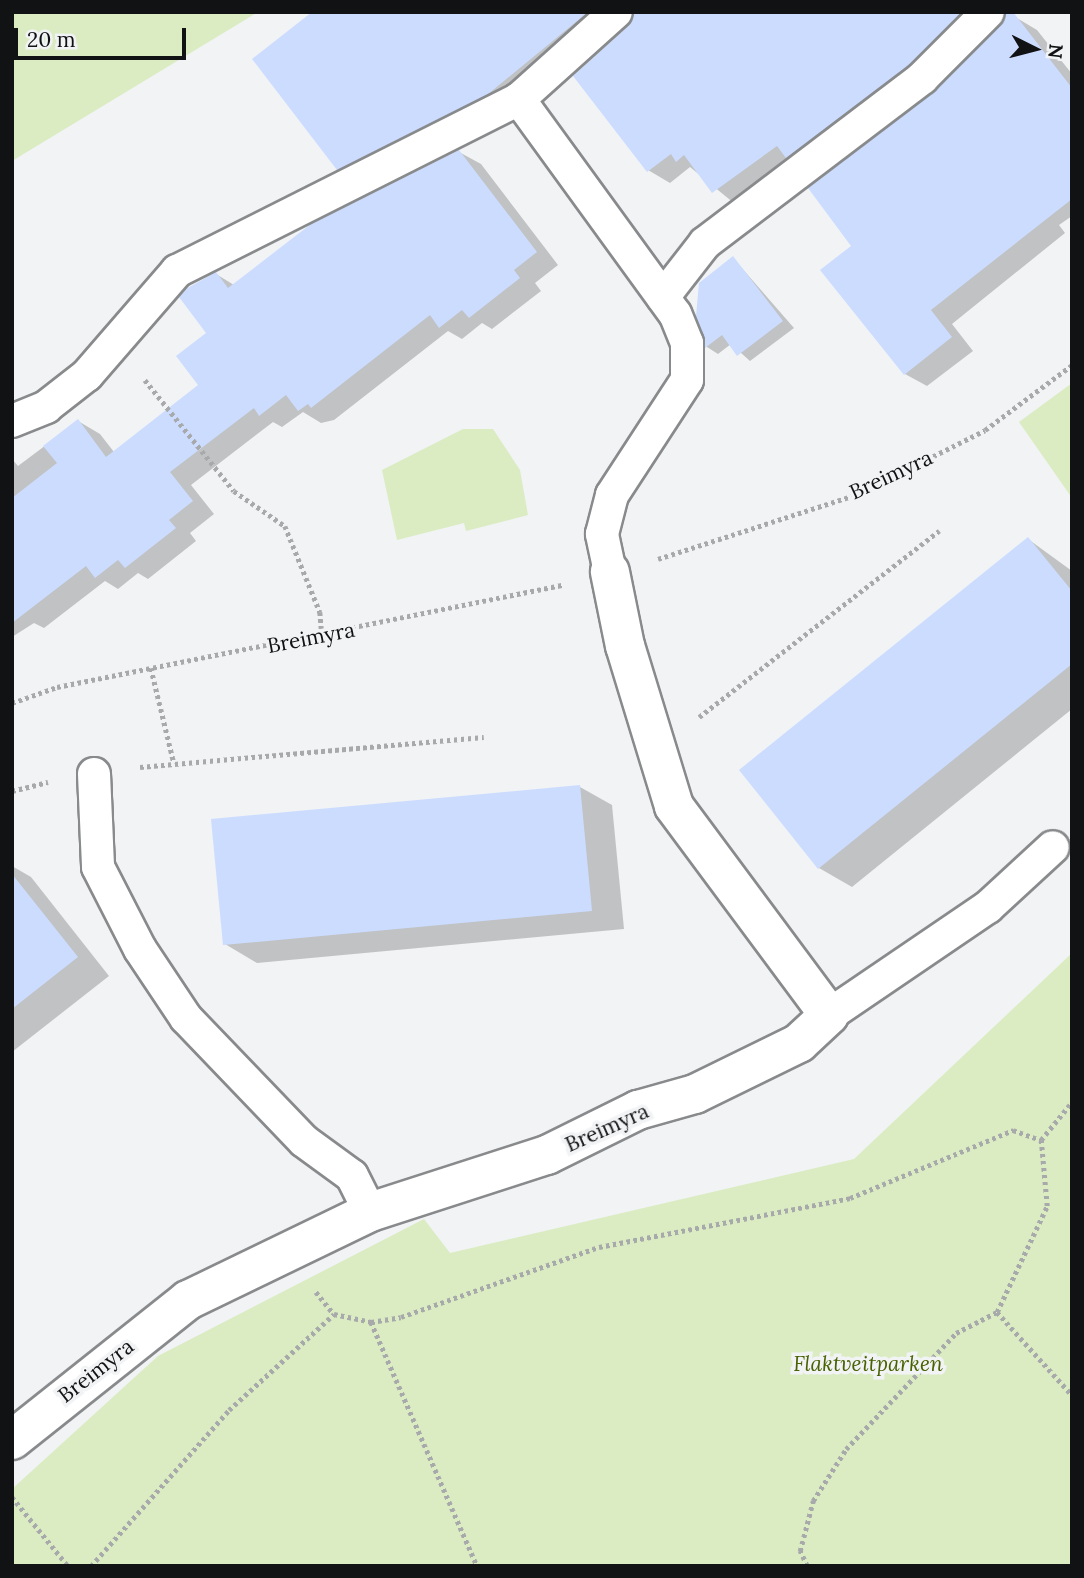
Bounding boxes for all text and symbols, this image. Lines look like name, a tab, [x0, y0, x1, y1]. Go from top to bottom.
scale bar	[18, 14, 189, 58]
north arrow	[1000, 14, 1070, 84]
text: 20 m	[27, 26, 76, 53]
text: N	[1043, 43, 1069, 60]
street label: Breimyra	[846, 445, 936, 505]
street label: Breimyra	[265, 617, 357, 659]
street label: Breimyra	[561, 1098, 653, 1158]
street label: Breimyra	[53, 1334, 139, 1408]
park label: Flaktveitparken	[793, 1351, 943, 1377]

